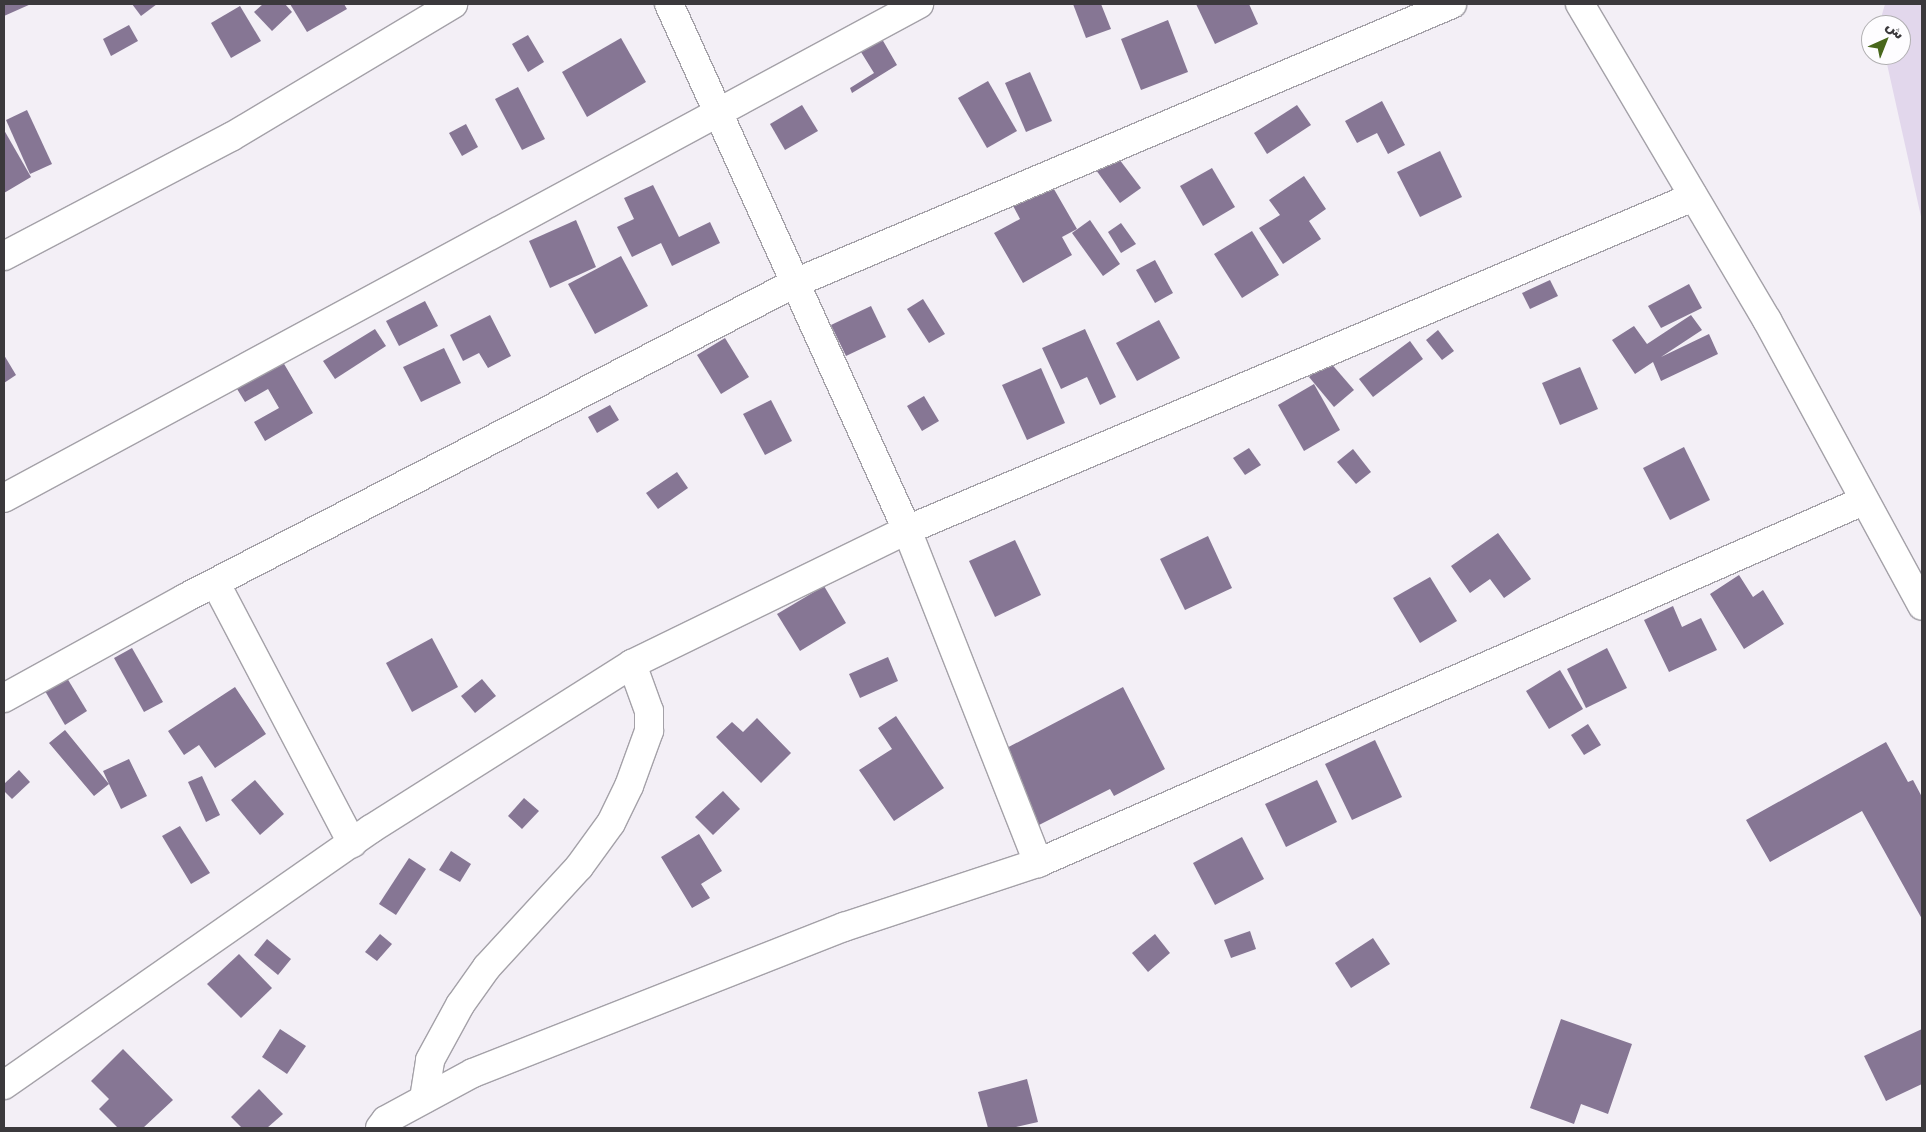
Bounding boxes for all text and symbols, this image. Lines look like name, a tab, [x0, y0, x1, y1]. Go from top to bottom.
north arrow	[1861, 15, 1911, 65]
text: ش	[1883, 17, 1908, 42]

